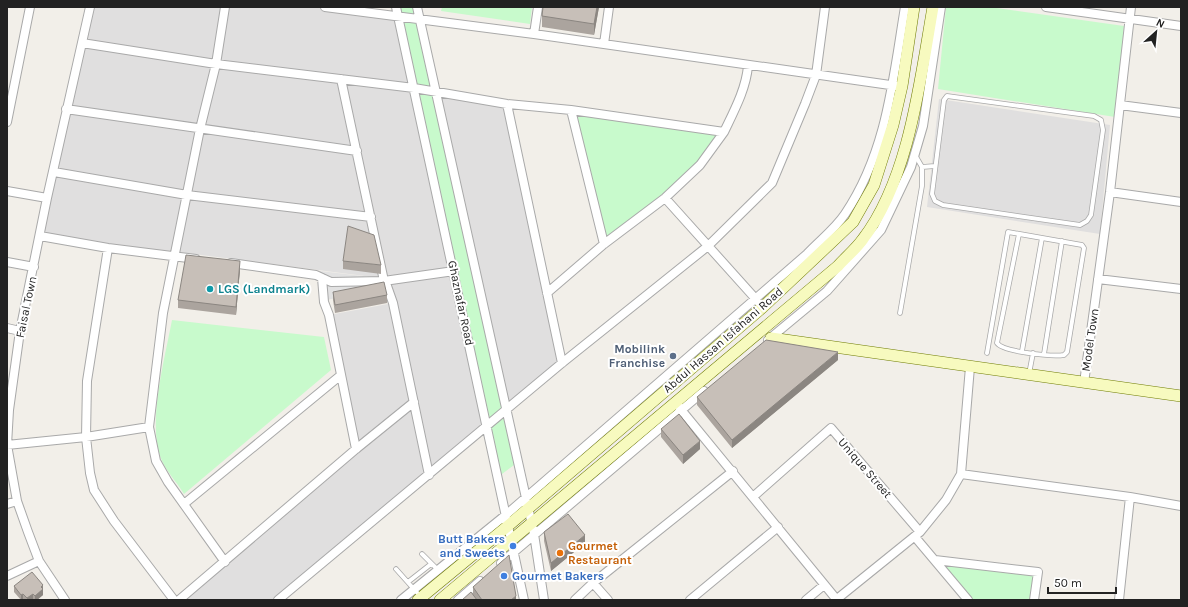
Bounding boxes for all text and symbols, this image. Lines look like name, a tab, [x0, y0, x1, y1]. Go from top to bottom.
north arrow	[1136, 12, 1176, 52]
text: N	[1154, 16, 1167, 31]
street label: Ghaznafar Road	[445, 259, 477, 347]
street label: Faisal Town	[13, 275, 39, 339]
place label: LGS (Landmark)	[218, 282, 310, 296]
marker: LGS (Landmark)	[205, 284, 215, 294]
street label: Abdul Hassan Isfahani Road	[660, 284, 786, 396]
street label: Model Town	[1079, 307, 1101, 373]
place label: Mobilink Franchise	[609, 342, 665, 370]
marker: Mobilink Franchise	[668, 351, 678, 361]
street label: Unique Street	[835, 435, 895, 501]
place label: Butt Bakers and Sweets	[438, 532, 505, 560]
place label: Gourmet Restaurant	[568, 539, 632, 567]
marker: Butt Bakers and Sweets	[508, 541, 518, 551]
marker: Gourmet Restaurant	[555, 548, 565, 558]
place label: Gourmet Bakers	[512, 569, 604, 583]
scale bar	[1048, 569, 1116, 595]
marker: Gourmet Bakers	[499, 571, 509, 581]
text: 50 m	[1054, 576, 1082, 590]

